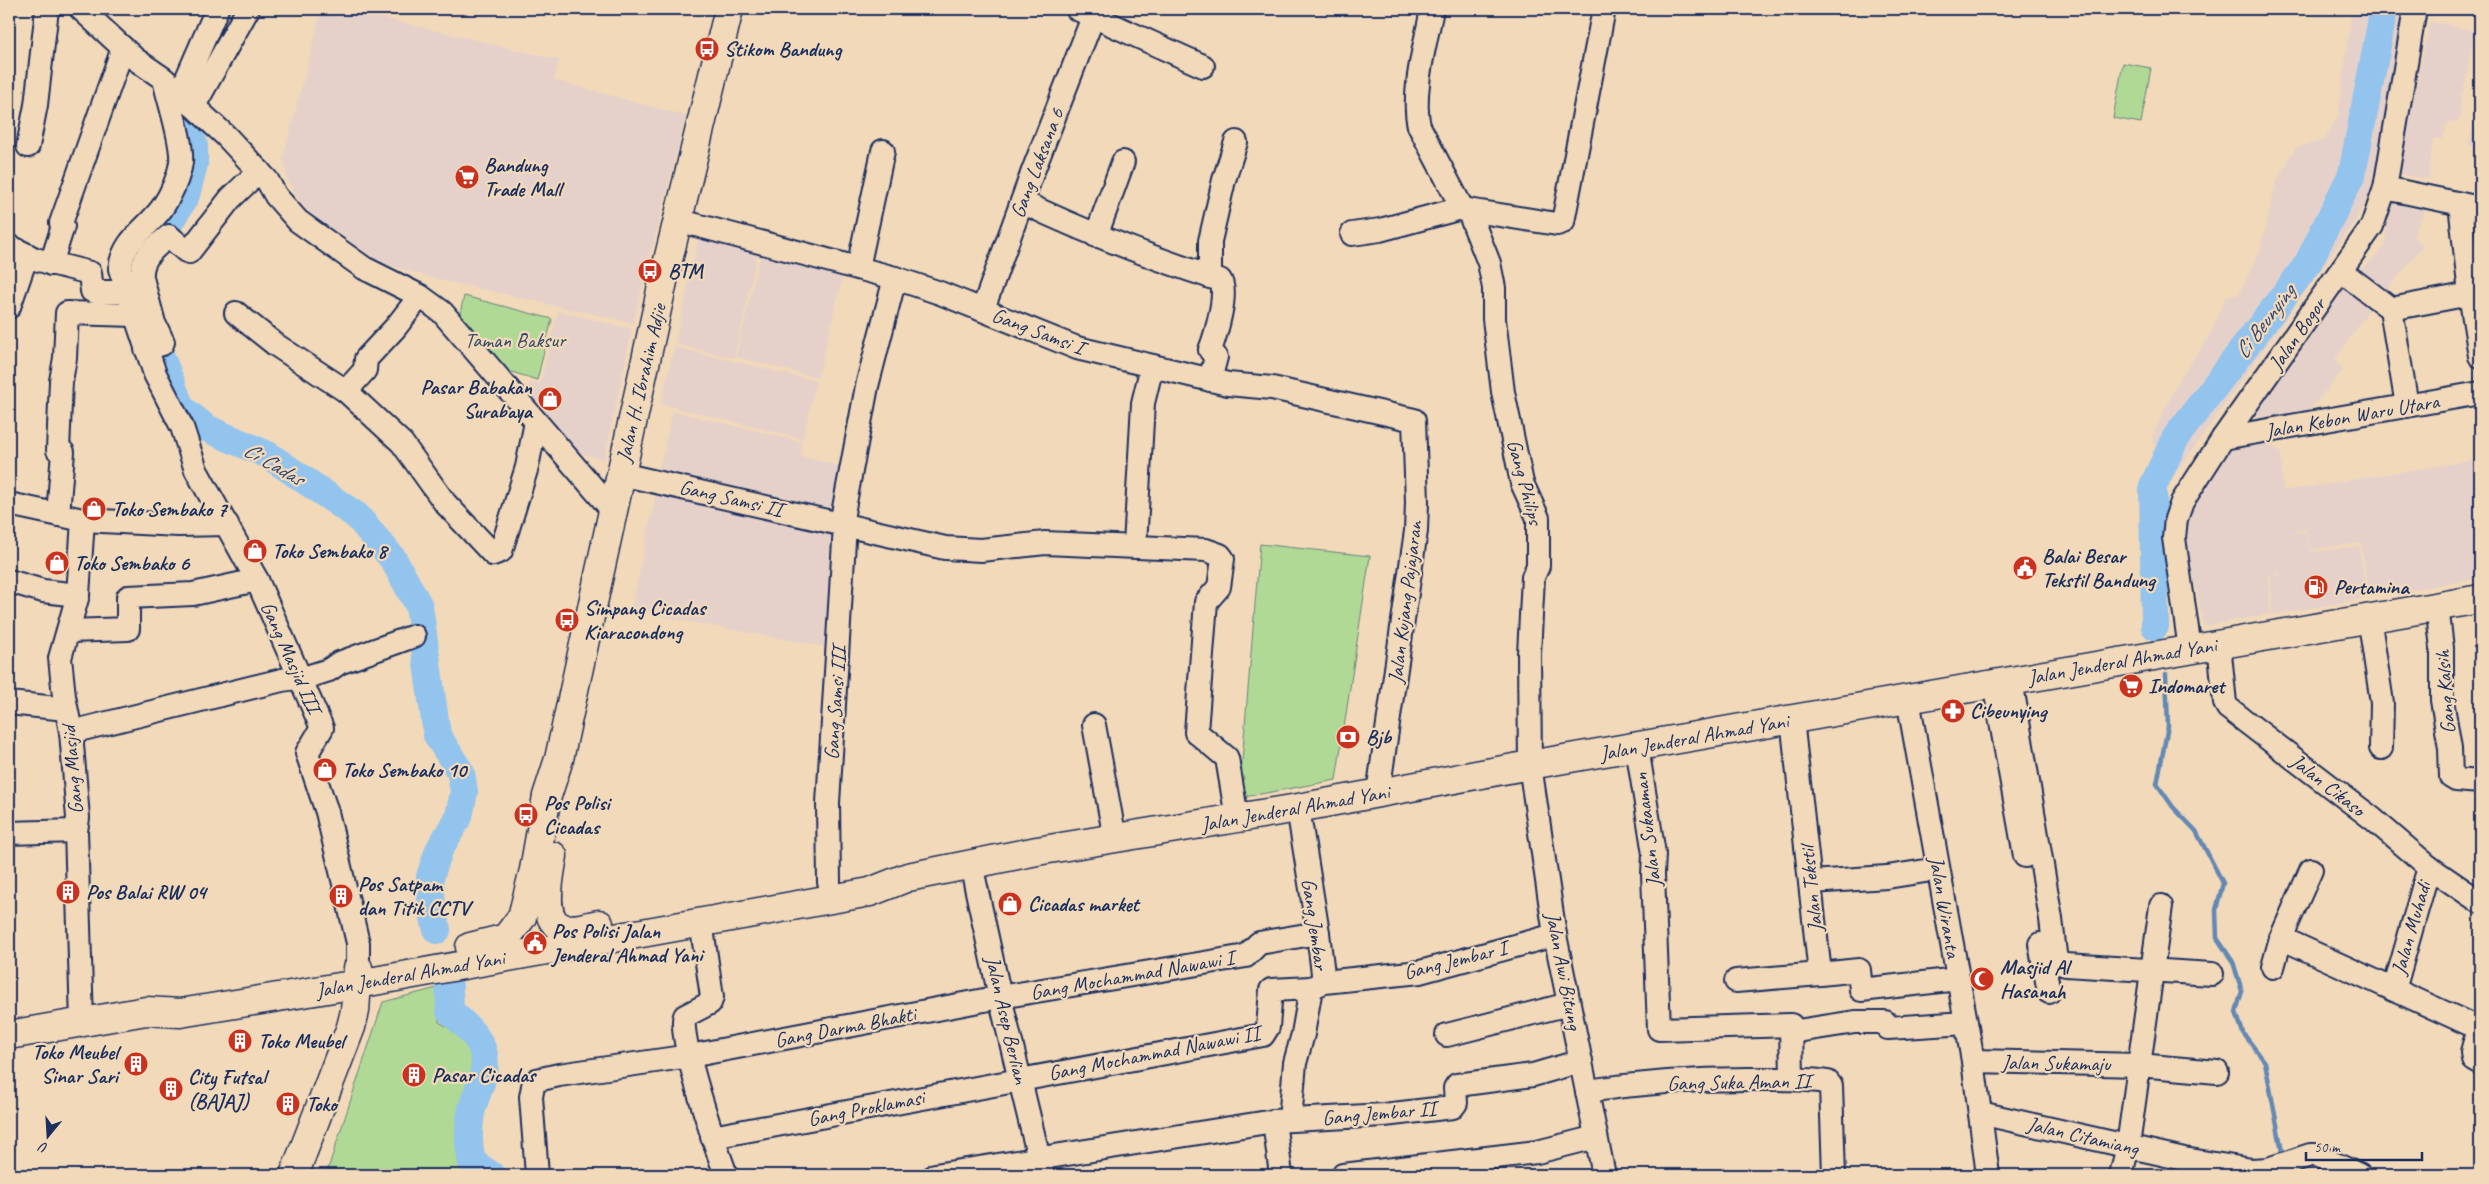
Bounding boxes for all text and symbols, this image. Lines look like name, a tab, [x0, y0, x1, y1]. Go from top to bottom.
bus stop icon: Stikom Bandung	[694, 36, 720, 62]
place label: Stikom Bandung	[724, 36, 843, 62]
street label: Gang Laksana 6	[1004, 104, 1070, 222]
place label: Bandung Trade Mall	[484, 152, 565, 202]
supermarket icon: Bandung Trade Mall	[454, 164, 480, 190]
bus stop icon: BTM	[637, 258, 663, 284]
place label: BTM	[668, 258, 705, 284]
water label: Ci Beunying	[2228, 276, 2304, 364]
street label: Jalan Bogor	[2262, 291, 2333, 376]
street label: Jalan H. Ibrahim Adjie	[610, 299, 672, 466]
street label: Gang Samsi I	[988, 302, 1092, 362]
park label: Taman Baksur	[464, 327, 567, 353]
place label: Pasar Babakan Surabaya	[421, 374, 534, 424]
shop icon: Pasar Babakan Surabaya	[537, 386, 563, 412]
street label: Jalan Kebon Waru Utara	[2262, 388, 2442, 444]
water label: Ci Cadas	[239, 436, 311, 494]
street label: Gang Philips	[1501, 436, 1549, 529]
street label: Gang Samsi II	[677, 474, 790, 524]
shop icon: Toko Sembako 7	[81, 496, 107, 522]
place label: Toko Sembako 7	[112, 496, 229, 522]
street label: Jalan Kujang Pajajaran	[1382, 518, 1428, 686]
shop icon: Toko Sembako 8	[242, 538, 268, 564]
place label: Toko Sembako 8	[272, 538, 389, 564]
place label: Balai Besar Tekstil Bandung	[2042, 543, 2157, 593]
shop icon: Toko Sembako 6	[44, 550, 70, 576]
place label: Toko Sembako 6	[74, 550, 191, 576]
public building icon: Balai Besar Tekstil Bandung	[2012, 555, 2038, 581]
fuel station icon: Pertamina	[2303, 574, 2329, 600]
place label: Pertamina	[2334, 574, 2410, 600]
place label: Simpang Cicadas Kiaracondong	[584, 595, 708, 645]
street label: Gang Masjid III	[255, 597, 329, 721]
bus stop icon: Simpang Cicadas Kiaracondong	[554, 607, 580, 633]
street label: Jalan Jenderal Ahmad Yani	[2025, 631, 2221, 691]
street label: Gang Samsi III	[818, 641, 852, 761]
street label: Gang Kalsih	[2429, 648, 2461, 735]
supermarket icon: Indomaret	[2118, 673, 2144, 699]
place label: Indomaret	[2148, 673, 2227, 699]
pharmacy icon: Cibeunying	[1940, 698, 1966, 724]
place label: Cibeunying	[1970, 698, 2049, 724]
street label: Jalan Jenderal Ahmad Yani	[1597, 707, 1793, 767]
street label: Gang Masjid	[55, 721, 89, 815]
bank icon: Bjb	[1335, 724, 1361, 750]
place label: Bjb	[1366, 724, 1393, 750]
street label: Jalan Cikaso	[2285, 747, 2372, 824]
shop icon: Toko Sembako 10	[312, 757, 338, 783]
place label: Toko Sembako 10	[342, 757, 469, 783]
street label: Jalan Sukaaman	[1627, 771, 1667, 890]
street label: Jalan Jenderal Ahmad Yani	[1198, 778, 1394, 838]
place label: Pos Polisi Cicadas	[544, 790, 613, 840]
bus stop icon: Pos Polisi Cicadas	[513, 802, 539, 828]
street label: Jalan Tekstil	[1793, 841, 1829, 934]
street label: Jalan Wiranta	[1923, 853, 1967, 961]
place label: Pos Satpam dan Titik CCTV	[358, 871, 474, 921]
street label: Jalan Muhadi	[2385, 875, 2438, 979]
street label: Gang Jembar	[1296, 877, 1334, 973]
building icon: Pos Balai RW 04	[55, 879, 81, 905]
place label: Pos Balai RW 04	[86, 879, 208, 905]
building icon: Pos Satpam dan Titik CCTV	[328, 883, 354, 909]
shop icon: Cicadas market	[997, 891, 1023, 917]
place label: Cicadas market	[1028, 891, 1141, 917]
street label: Jalan Awi Bitung	[1540, 909, 1588, 1033]
place label: Pos Polisi Jalan Jenderal Ahmad Yani	[550, 918, 705, 968]
public building icon: Pos Polisi Jalan Jenderal Ahmad Yani	[522, 930, 548, 956]
street label: Gang Jembar I	[1401, 934, 1514, 985]
street label: Jalan Jenderal Ahmad Yani	[313, 944, 509, 1004]
street label: Gang Mochammad Nawawi I	[1028, 944, 1240, 1006]
street label: Jalan Asep Berlian	[979, 953, 1034, 1087]
place label: Masjid Al Hasanah	[2000, 954, 2073, 1004]
mosque icon: Masjid Al Hasanah	[1969, 966, 1995, 992]
street label: Gang Darma Bhakti	[772, 1000, 921, 1053]
street label: Gang Mochammad Nawawi II	[1046, 1019, 1266, 1086]
building icon: Toko Meubel	[227, 1028, 253, 1054]
place label: Toko Meubel	[258, 1028, 348, 1054]
place label: Toko Meubel Sinar Sari	[32, 1039, 122, 1089]
street label: Jalan Sukamaju	[2000, 1049, 2112, 1077]
building icon: Toko Meubel Sinar Sari	[123, 1051, 149, 1077]
building icon: Pasar Cicadas	[401, 1062, 427, 1088]
place label: Pasar Cicadas	[432, 1062, 538, 1088]
place label: City Futsal (BAJAJ)	[188, 1064, 270, 1114]
street label: Gang Suka Aman II	[1667, 1068, 1816, 1096]
building icon: City Futsal (BAJAJ)	[158, 1076, 184, 1102]
street label: Gang Proklamasi	[806, 1083, 929, 1132]
building icon: Toko	[275, 1091, 301, 1117]
place label: Toko	[306, 1091, 339, 1117]
street label: Gang Jembar II	[1321, 1095, 1441, 1131]
street label: Jalan Citamiang	[2024, 1110, 2143, 1162]
north arrow	[22, 1112, 72, 1162]
scale bar	[2306, 1129, 2423, 1161]
text: U	[35, 1138, 50, 1157]
text: 50 m	[2314, 1138, 2341, 1157]

